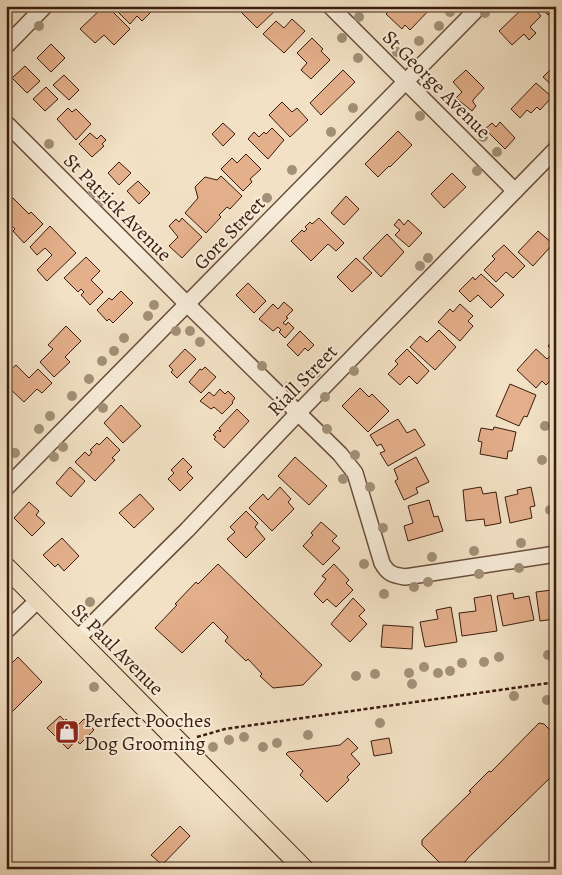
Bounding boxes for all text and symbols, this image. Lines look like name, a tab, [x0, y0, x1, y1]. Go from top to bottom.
street label: St George Avenue	[376, 24, 497, 145]
street label: St Patrick Avenue	[58, 147, 178, 267]
street label: Gore Street	[188, 190, 271, 276]
street label: Riall Street	[261, 338, 344, 422]
street label: St Paul Avenue	[66, 597, 170, 701]
place label: Perfect Pooches Dog Grooming	[84, 707, 211, 757]
shop icon: Perfect Pooches Dog Grooming	[54, 719, 80, 745]

